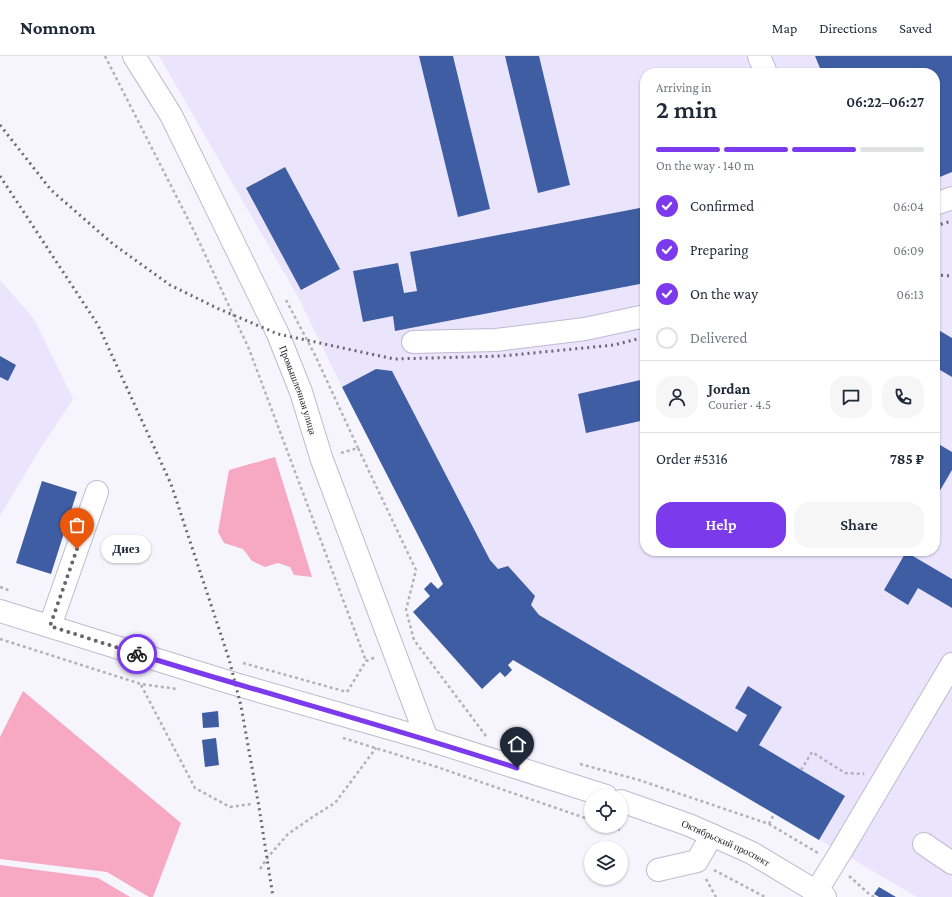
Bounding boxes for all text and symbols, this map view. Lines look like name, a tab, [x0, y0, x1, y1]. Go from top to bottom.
text: Nomnom	[20, 17, 96, 38]
text: Map	[772, 20, 797, 36]
text: Directions	[819, 20, 877, 36]
text: Saved	[899, 20, 932, 36]
text: Arriving in	[656, 80, 712, 95]
text: 06:22–06:27	[846, 94, 924, 110]
text: 2 min	[656, 95, 717, 124]
text: On the way · 140 m	[656, 158, 754, 173]
icon: check	[656, 195, 678, 217]
text: Confirmed	[690, 198, 754, 214]
text: 06:04	[893, 199, 924, 214]
icon: check	[656, 239, 678, 261]
text: Preparing	[690, 242, 749, 258]
text: 06:09	[893, 243, 924, 258]
icon: check	[656, 283, 678, 305]
text: On the way	[690, 286, 758, 302]
text: 06:13	[897, 287, 924, 302]
text: Delivered	[690, 330, 747, 346]
street label: Промышленная улица	[278, 344, 319, 436]
button: person	[656, 376, 698, 418]
button: chat	[830, 376, 872, 418]
button: phone	[882, 376, 924, 418]
text: Jordan	[708, 381, 750, 397]
text: Courier · 4.5	[708, 397, 771, 412]
text: Order #5316	[656, 451, 728, 467]
text: 785 ₽	[890, 451, 924, 467]
button: Help	[656, 502, 786, 548]
button: Share	[794, 502, 924, 548]
pin	[60, 508, 94, 549]
icon: bag	[66, 514, 88, 536]
callout: Диез	[101, 535, 151, 563]
text: Диез	[112, 541, 140, 556]
courier	[117, 634, 157, 674]
icon: bike	[126, 643, 148, 665]
pin	[500, 727, 534, 768]
icon: home	[506, 733, 528, 755]
map controls	[584, 789, 628, 885]
button: locate	[584, 789, 628, 833]
street label: Октябрьский проспект	[680, 817, 773, 868]
button: layers	[584, 841, 628, 885]

